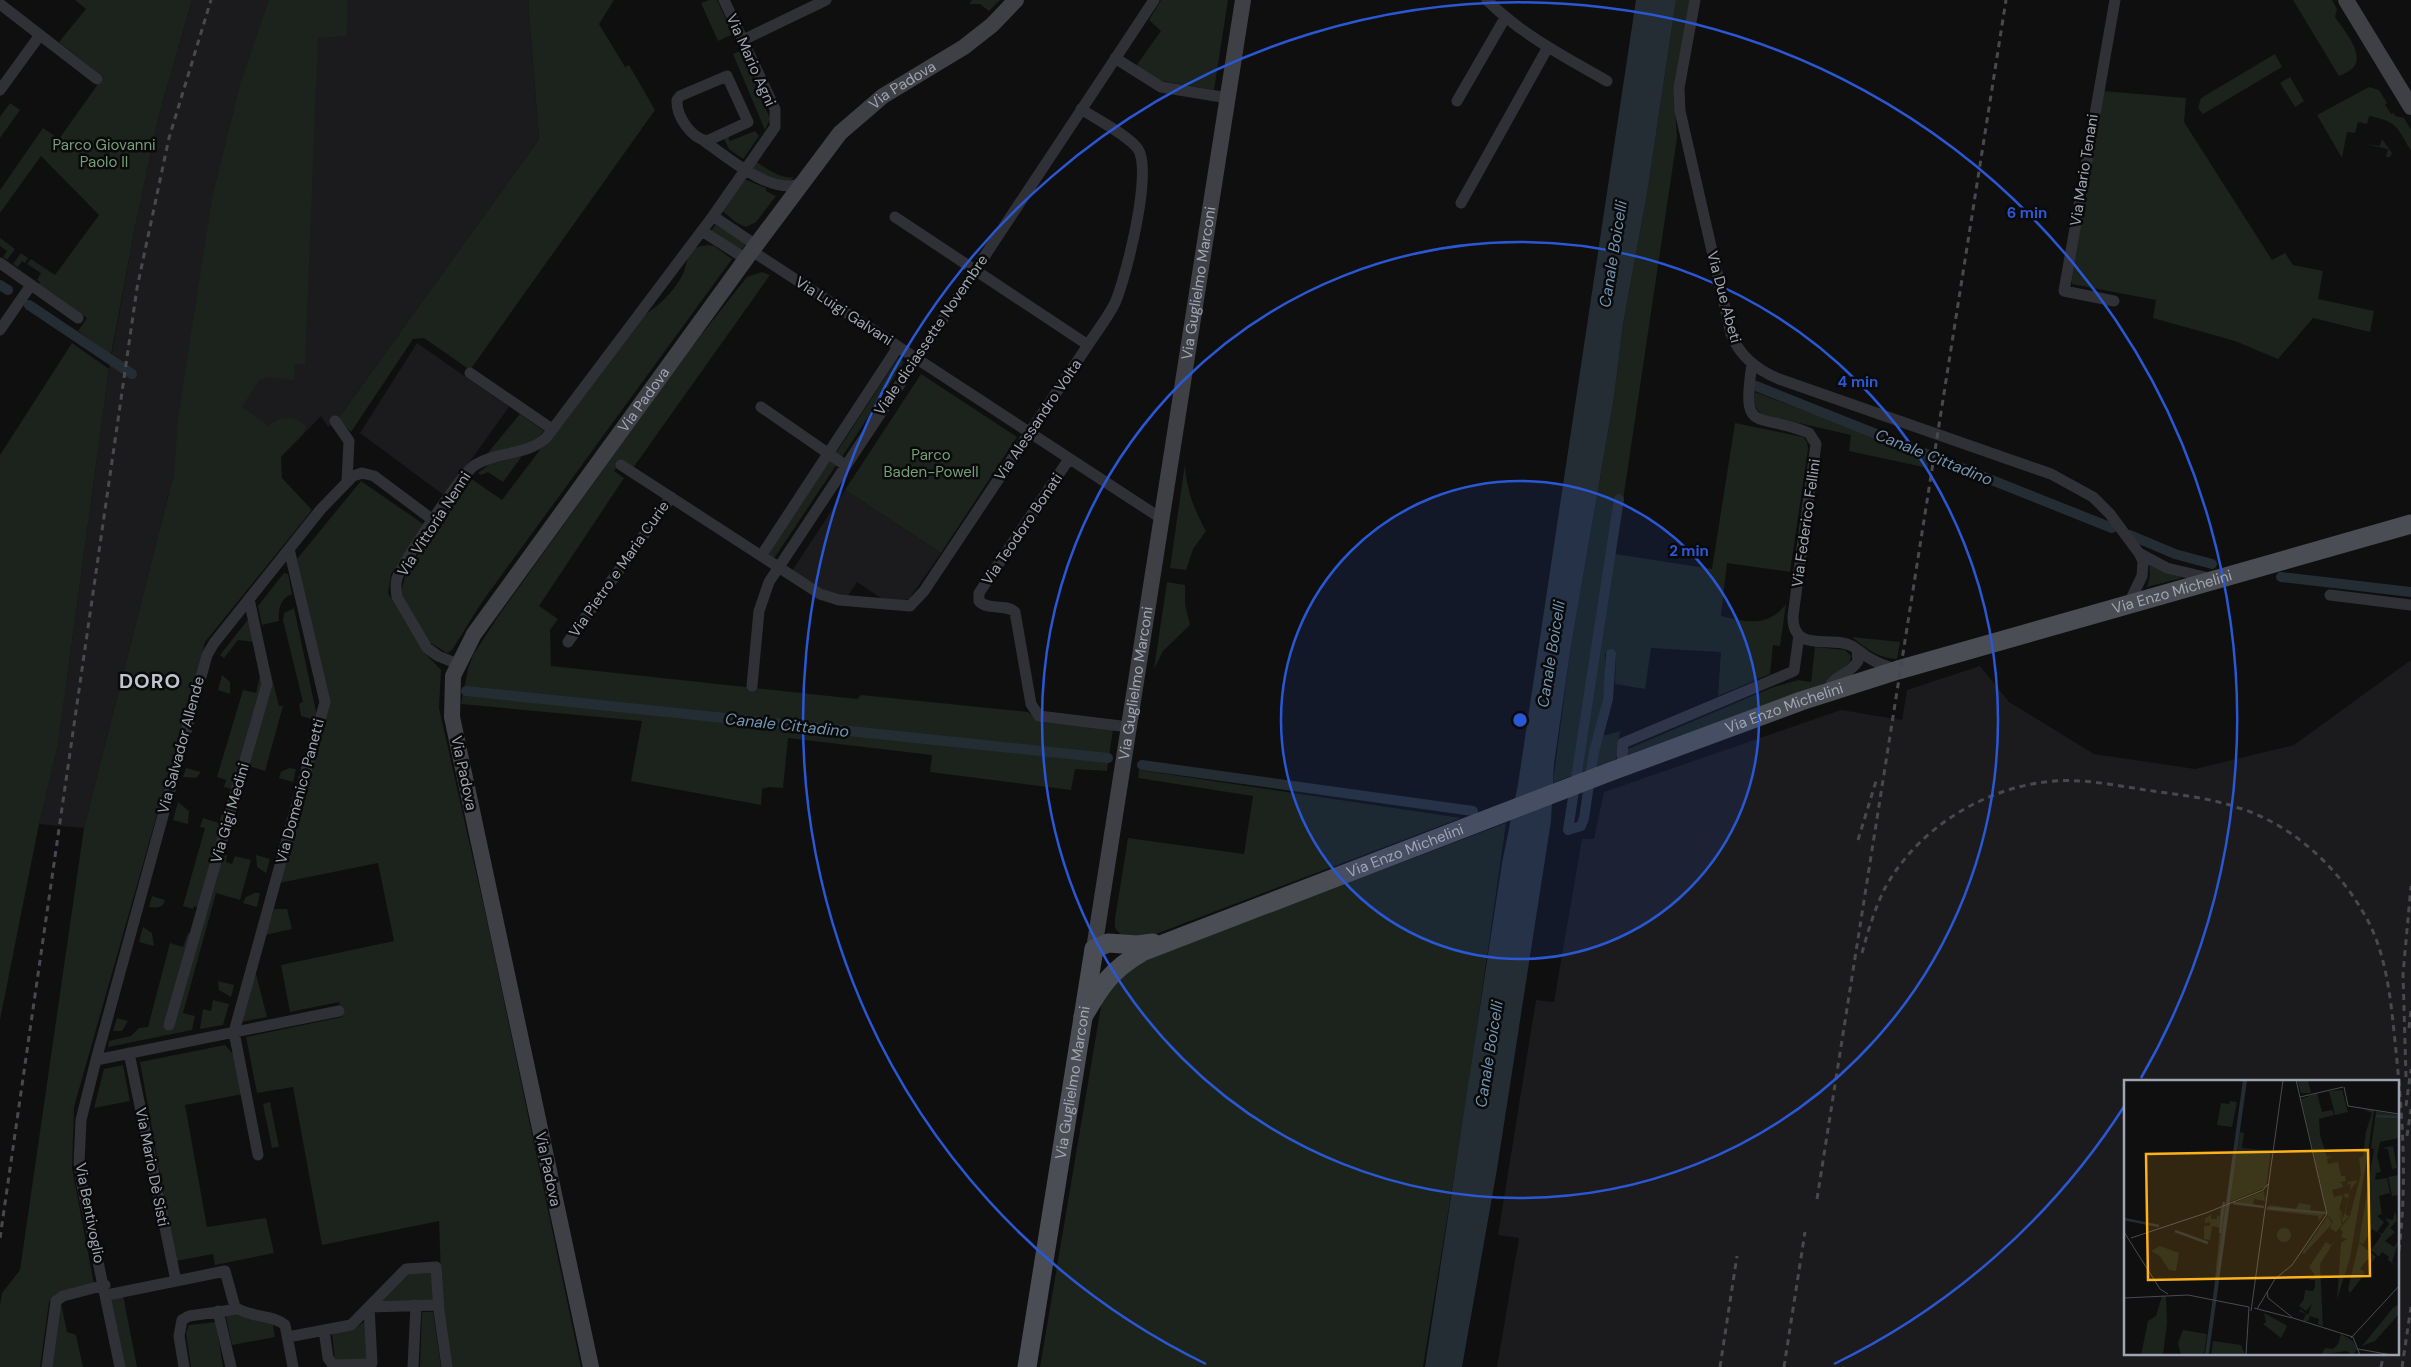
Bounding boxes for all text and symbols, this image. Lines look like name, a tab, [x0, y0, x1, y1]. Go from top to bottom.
street label: Via Mario Agni	[722, 11, 780, 109]
street label: Via Padova	[864, 56, 940, 114]
street label: Via Mario Tenani	[2065, 113, 2103, 227]
park label: Parco Giovanni Paolo II	[52, 135, 156, 172]
water label: Canale Boicelli	[1594, 198, 1632, 309]
text: 6 min	[2007, 203, 2047, 223]
street label: Via Guglielmo Marconi	[1177, 205, 1220, 361]
street label: Via Due Abeti	[1702, 249, 1746, 345]
street label: Viale diciassette Novembre	[870, 251, 992, 419]
street label: Via Luigi Galvani	[791, 272, 897, 350]
street label: Via Alessandro Volta	[990, 355, 1086, 485]
street label: Via Padova	[613, 363, 674, 436]
text: 4 min	[1838, 372, 1878, 392]
water label: Canale Cittadino	[1872, 424, 1996, 490]
park label: Parco Baden-Powell	[883, 445, 979, 482]
street label: Via Federico Fellini	[1787, 458, 1825, 588]
street label: Via Vittoria Nenni	[393, 468, 475, 580]
street label: Via Teodoro Bonati	[977, 469, 1067, 589]
street label: Via Pietro e Maria Curie	[564, 497, 674, 641]
text: 2 min	[1669, 541, 1709, 561]
street label: Via Enzo Michelini	[2110, 565, 2234, 619]
water label: Canale Boicelli	[1532, 598, 1570, 709]
street label: Via Guglielmo Marconi	[1114, 605, 1158, 761]
district label: DORO	[119, 668, 181, 694]
street label: Via Salvador Allende	[153, 674, 209, 816]
street label: Via Enzo Michelini	[1722, 678, 1846, 738]
water label: Canale Cittadino	[724, 708, 850, 742]
centre of rings	[1511, 711, 1529, 729]
street label: Via Domenico Panetti	[271, 716, 329, 866]
street label: Via Padova	[446, 734, 482, 812]
street label: Via Gigi Medini	[206, 761, 254, 865]
street label: Via Enzo Michelini	[1344, 819, 1466, 882]
water label: Canale Boicelli	[1470, 998, 1508, 1109]
street label: Via Guglielmo Marconi	[1050, 1004, 1095, 1161]
inset map	[2124, 1080, 2398, 1354]
street label: Via Mario Dè Sisti	[131, 1106, 173, 1228]
street label: Via Padova	[530, 1130, 566, 1208]
street label: Via Bentivoglio	[70, 1161, 110, 1265]

